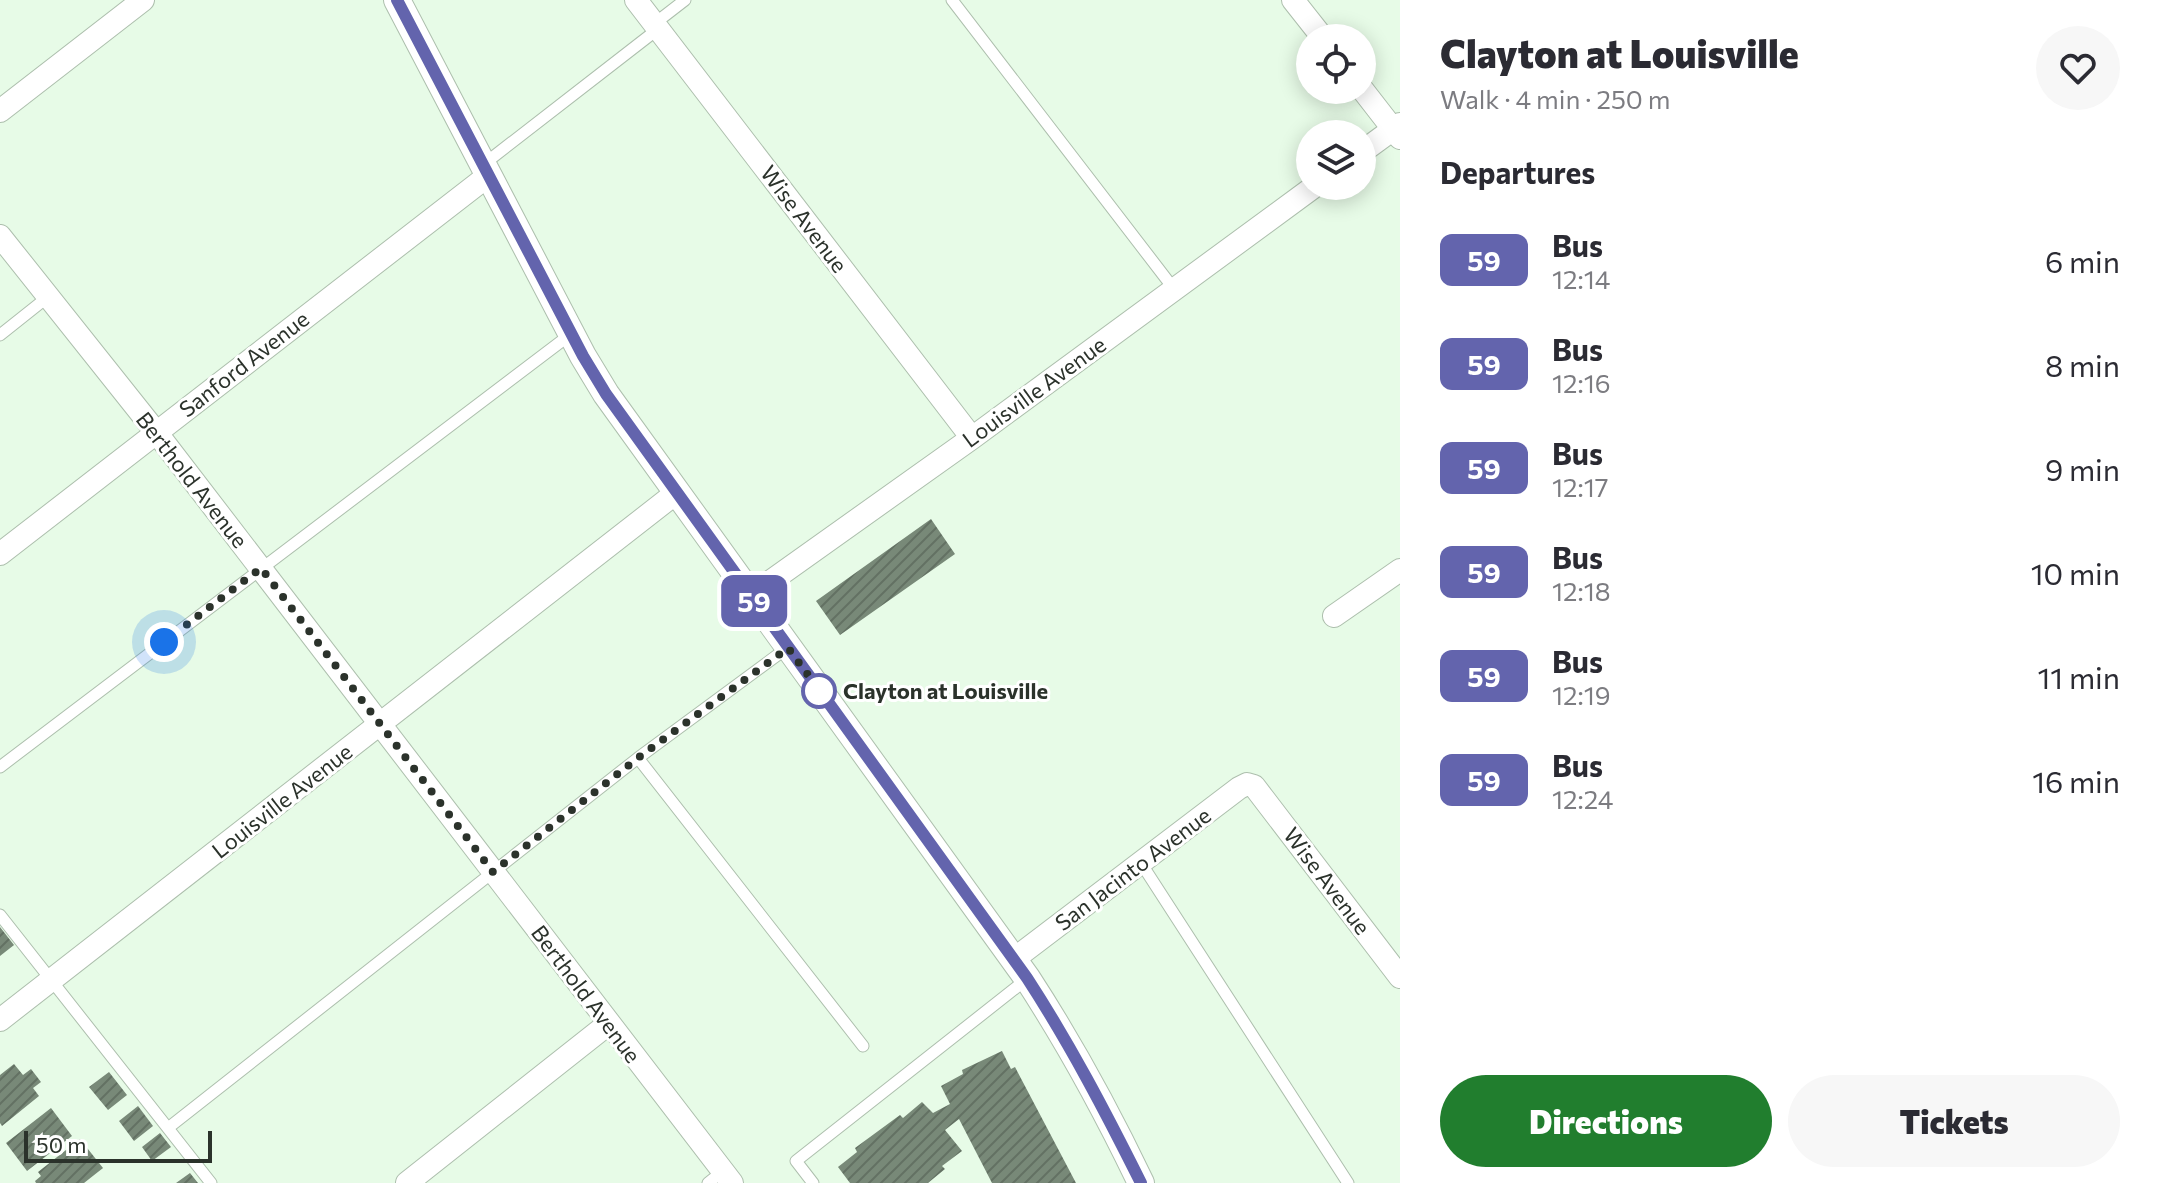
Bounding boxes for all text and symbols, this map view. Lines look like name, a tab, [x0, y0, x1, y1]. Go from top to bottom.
map controls	[1296, 24, 1376, 200]
button: locate	[1296, 24, 1376, 104]
button: heart	[2036, 26, 2120, 110]
text: Clayton at Louisville	[1440, 29, 1799, 76]
text: Walk · 4 min · 250 m	[1440, 83, 1670, 114]
button: layers	[1296, 120, 1376, 200]
text: Departures	[1440, 153, 1595, 190]
street label: Wise Avenue	[755, 160, 853, 278]
text: Bus	[1552, 226, 1603, 263]
text: 6 min	[2045, 242, 2120, 279]
text: 59	[1467, 243, 1501, 277]
text: 12:14	[1552, 263, 1610, 294]
street label: Sanford Avenue	[174, 305, 314, 423]
street label: Louisville Avenue	[957, 330, 1111, 453]
text: Bus	[1552, 330, 1603, 367]
text: 8 min	[2045, 346, 2120, 383]
text: 59	[1467, 347, 1501, 381]
text: 12:16	[1552, 367, 1611, 398]
street label: Berthold Avenue	[131, 406, 254, 553]
text: Bus	[1552, 434, 1603, 471]
text: 9 min	[2045, 450, 2120, 487]
text: 59	[1467, 451, 1501, 485]
text: 12:17	[1552, 471, 1609, 502]
text: Bus	[1552, 538, 1603, 575]
text: 10 min	[2031, 554, 2120, 591]
text: 59	[1467, 555, 1501, 589]
line badge: 59	[718, 575, 790, 627]
text: 12:18	[1552, 575, 1611, 606]
text: 59	[737, 584, 771, 618]
your location	[144, 622, 184, 662]
text: Bus	[1552, 642, 1603, 679]
text: 11 min	[2038, 658, 2120, 695]
text: 59	[1467, 659, 1501, 693]
marker: Clayton at Louisville	[802, 674, 836, 708]
place label: Clayton at Louisville	[843, 677, 1048, 704]
text: 12:19	[1552, 679, 1611, 710]
street label: Louisville Avenue	[206, 737, 357, 864]
text: Bus	[1552, 746, 1603, 783]
text: 16 min	[2032, 762, 2120, 799]
text: 59	[1467, 763, 1501, 797]
text: 12:24	[1552, 783, 1613, 814]
street label: San Jacinto Avenue	[1050, 801, 1216, 936]
street label: Wise Avenue	[1278, 822, 1376, 940]
street label: Berthold Avenue	[526, 920, 647, 1068]
button: Directions	[1440, 1075, 1772, 1167]
button: Tickets	[1788, 1075, 2120, 1167]
scale bar	[24, 1127, 212, 1163]
text: 50 m	[36, 1131, 86, 1158]

